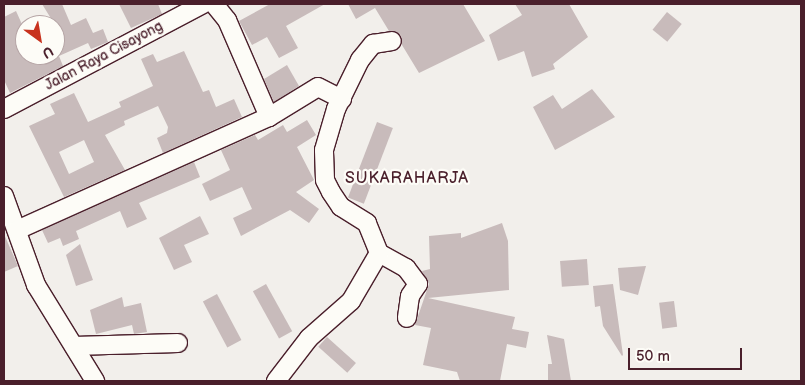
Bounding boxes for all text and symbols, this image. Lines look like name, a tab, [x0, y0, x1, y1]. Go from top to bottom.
north arrow	[15, 15, 65, 65]
street label: Jalan Raya Cisayong	[42, 18, 166, 94]
text: U	[39, 42, 56, 62]
district label: SUKARAHARJA	[344, 169, 470, 189]
scale bar	[630, 338, 744, 370]
text: 50 m	[636, 347, 670, 366]

